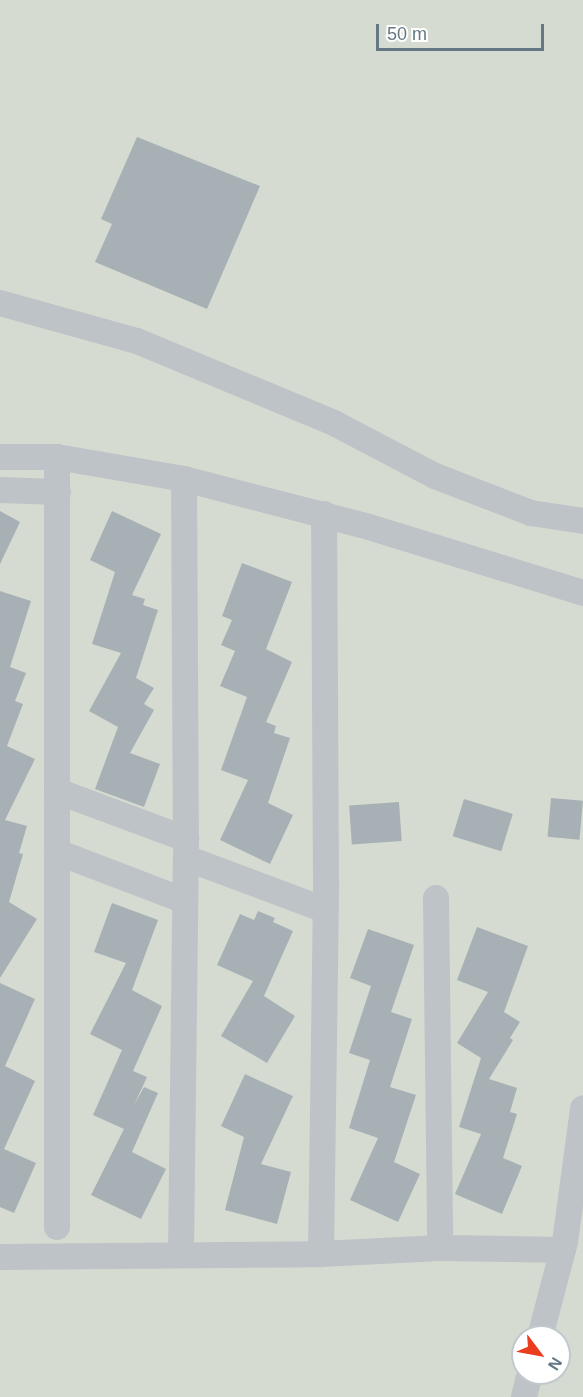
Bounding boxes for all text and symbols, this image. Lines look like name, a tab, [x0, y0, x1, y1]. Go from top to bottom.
scale bar	[379, 12, 547, 50]
text: 50 m	[387, 24, 427, 44]
north arrow	[511, 1325, 571, 1385]
text: N	[545, 1354, 565, 1373]

